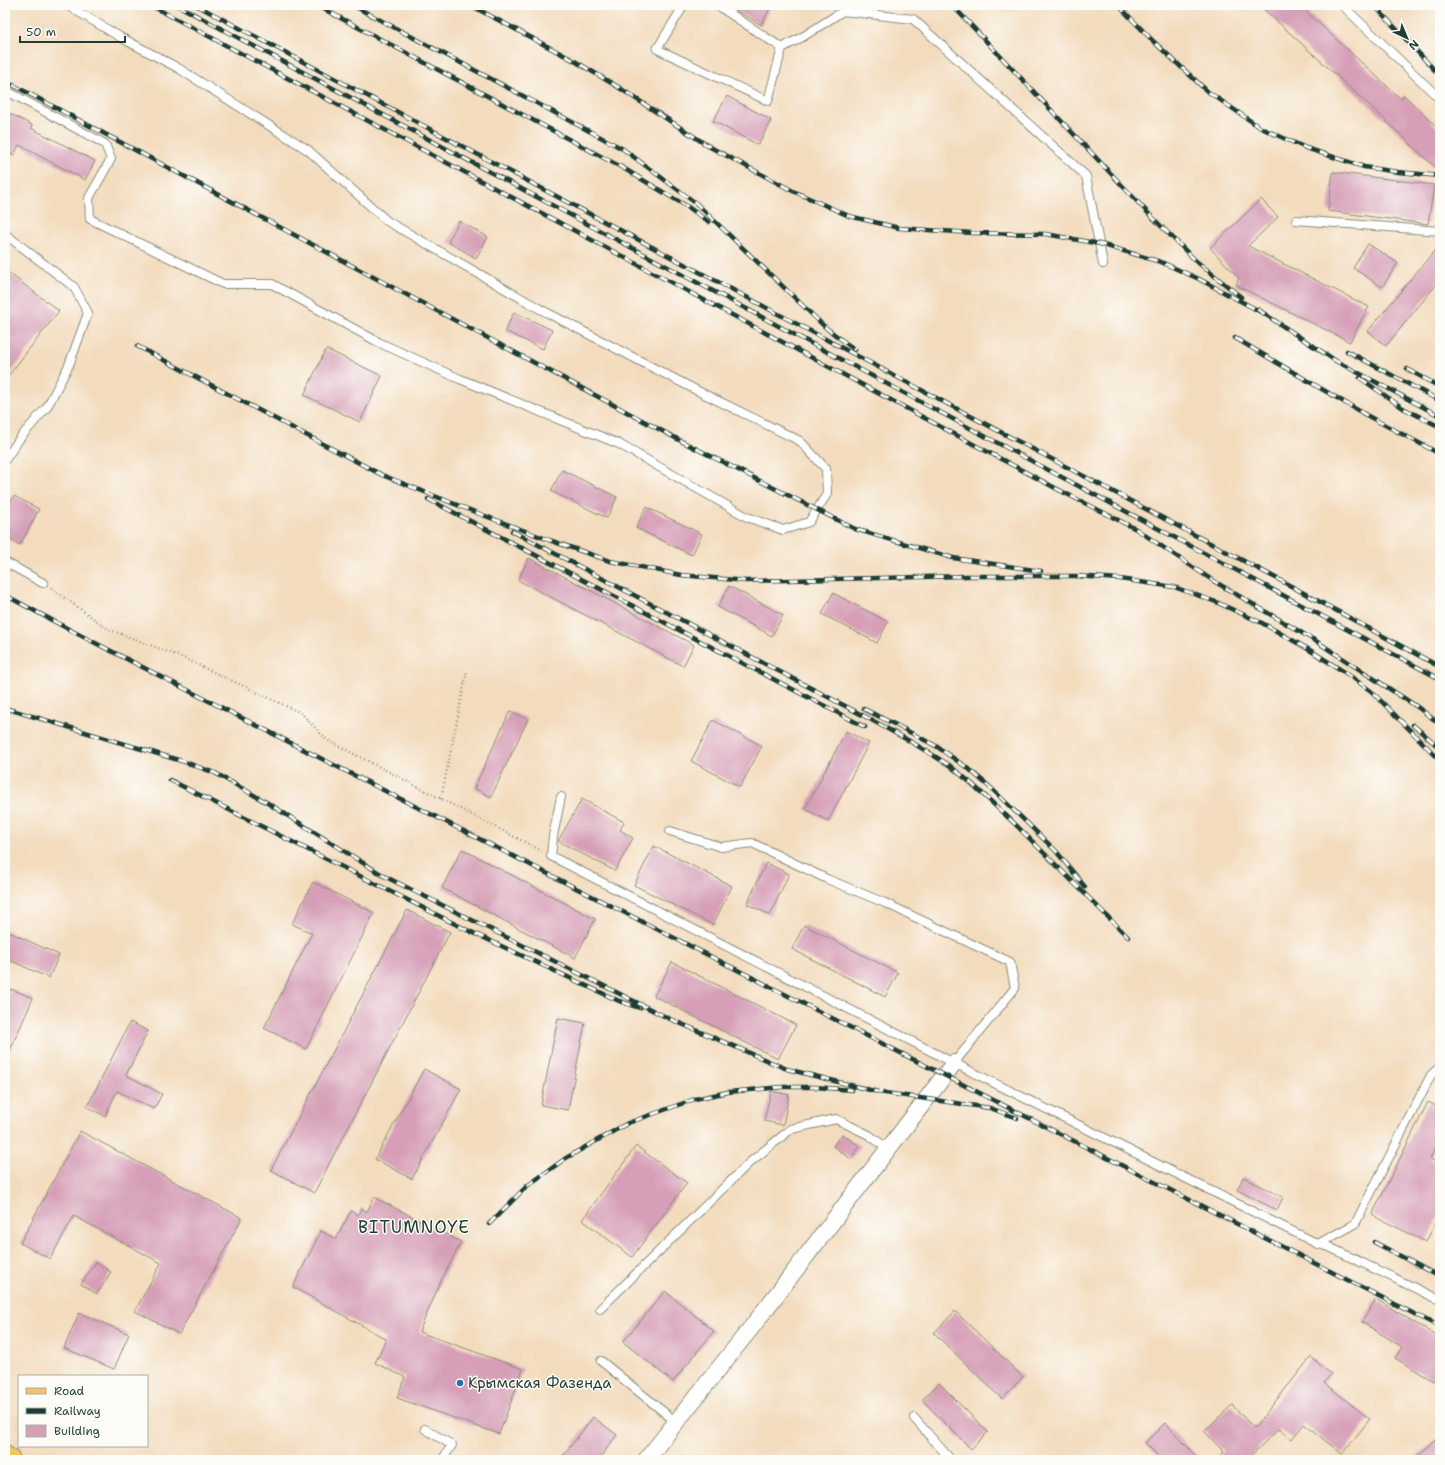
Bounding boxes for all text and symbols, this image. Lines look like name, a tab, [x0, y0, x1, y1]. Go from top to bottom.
scale bar	[20, 18, 125, 44]
north arrow	[1387, 18, 1427, 58]
text: 50 m	[26, 24, 56, 40]
text: N	[1405, 36, 1422, 53]
district label: BITUMNOYE	[358, 1216, 470, 1238]
place label: Крымская Фазенда	[468, 1373, 612, 1393]
legend	[18, 1375, 148, 1447]
marker: Крымская Фазенда	[455, 1378, 465, 1388]
text: Road	[54, 1383, 85, 1399]
text: Railway	[54, 1403, 101, 1419]
text: Building	[54, 1423, 100, 1439]

